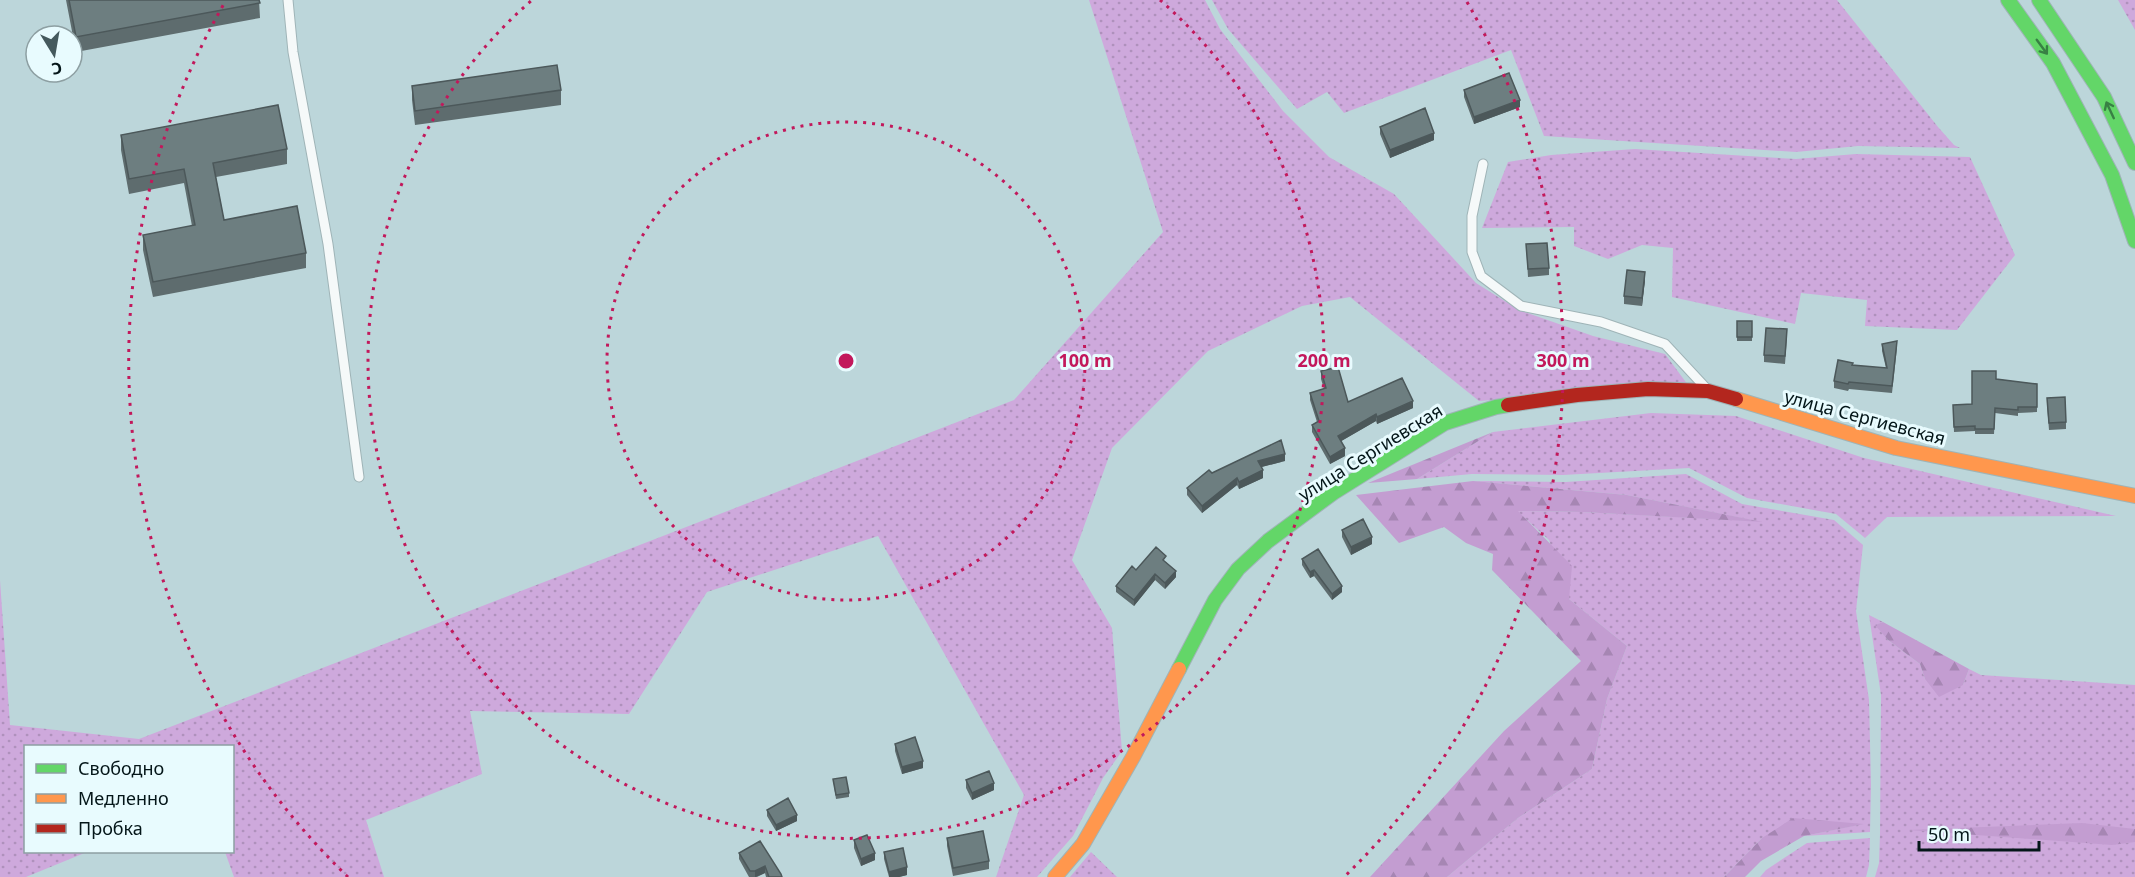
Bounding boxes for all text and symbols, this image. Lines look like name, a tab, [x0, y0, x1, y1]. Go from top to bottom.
north arrow	[24, 24, 84, 84]
one-way arrow	[2036, 39, 2049, 55]
text: С	[50, 57, 64, 81]
one-way arrow	[2103, 101, 2115, 119]
text: 100 m	[1058, 348, 1112, 372]
text: 200 m	[1297, 348, 1351, 372]
text: 300 m	[1536, 348, 1590, 372]
centre of rings	[836, 351, 856, 371]
street label: улица Сергиевская	[1782, 384, 1948, 450]
street label: улица Сергиевская	[1293, 398, 1447, 506]
legend	[24, 745, 234, 853]
text: Свободно	[78, 756, 164, 780]
text: Медленно	[78, 786, 169, 810]
scale bar	[1919, 814, 2039, 852]
text: Пробка	[78, 816, 143, 840]
text: 50 m	[1928, 822, 1970, 846]

